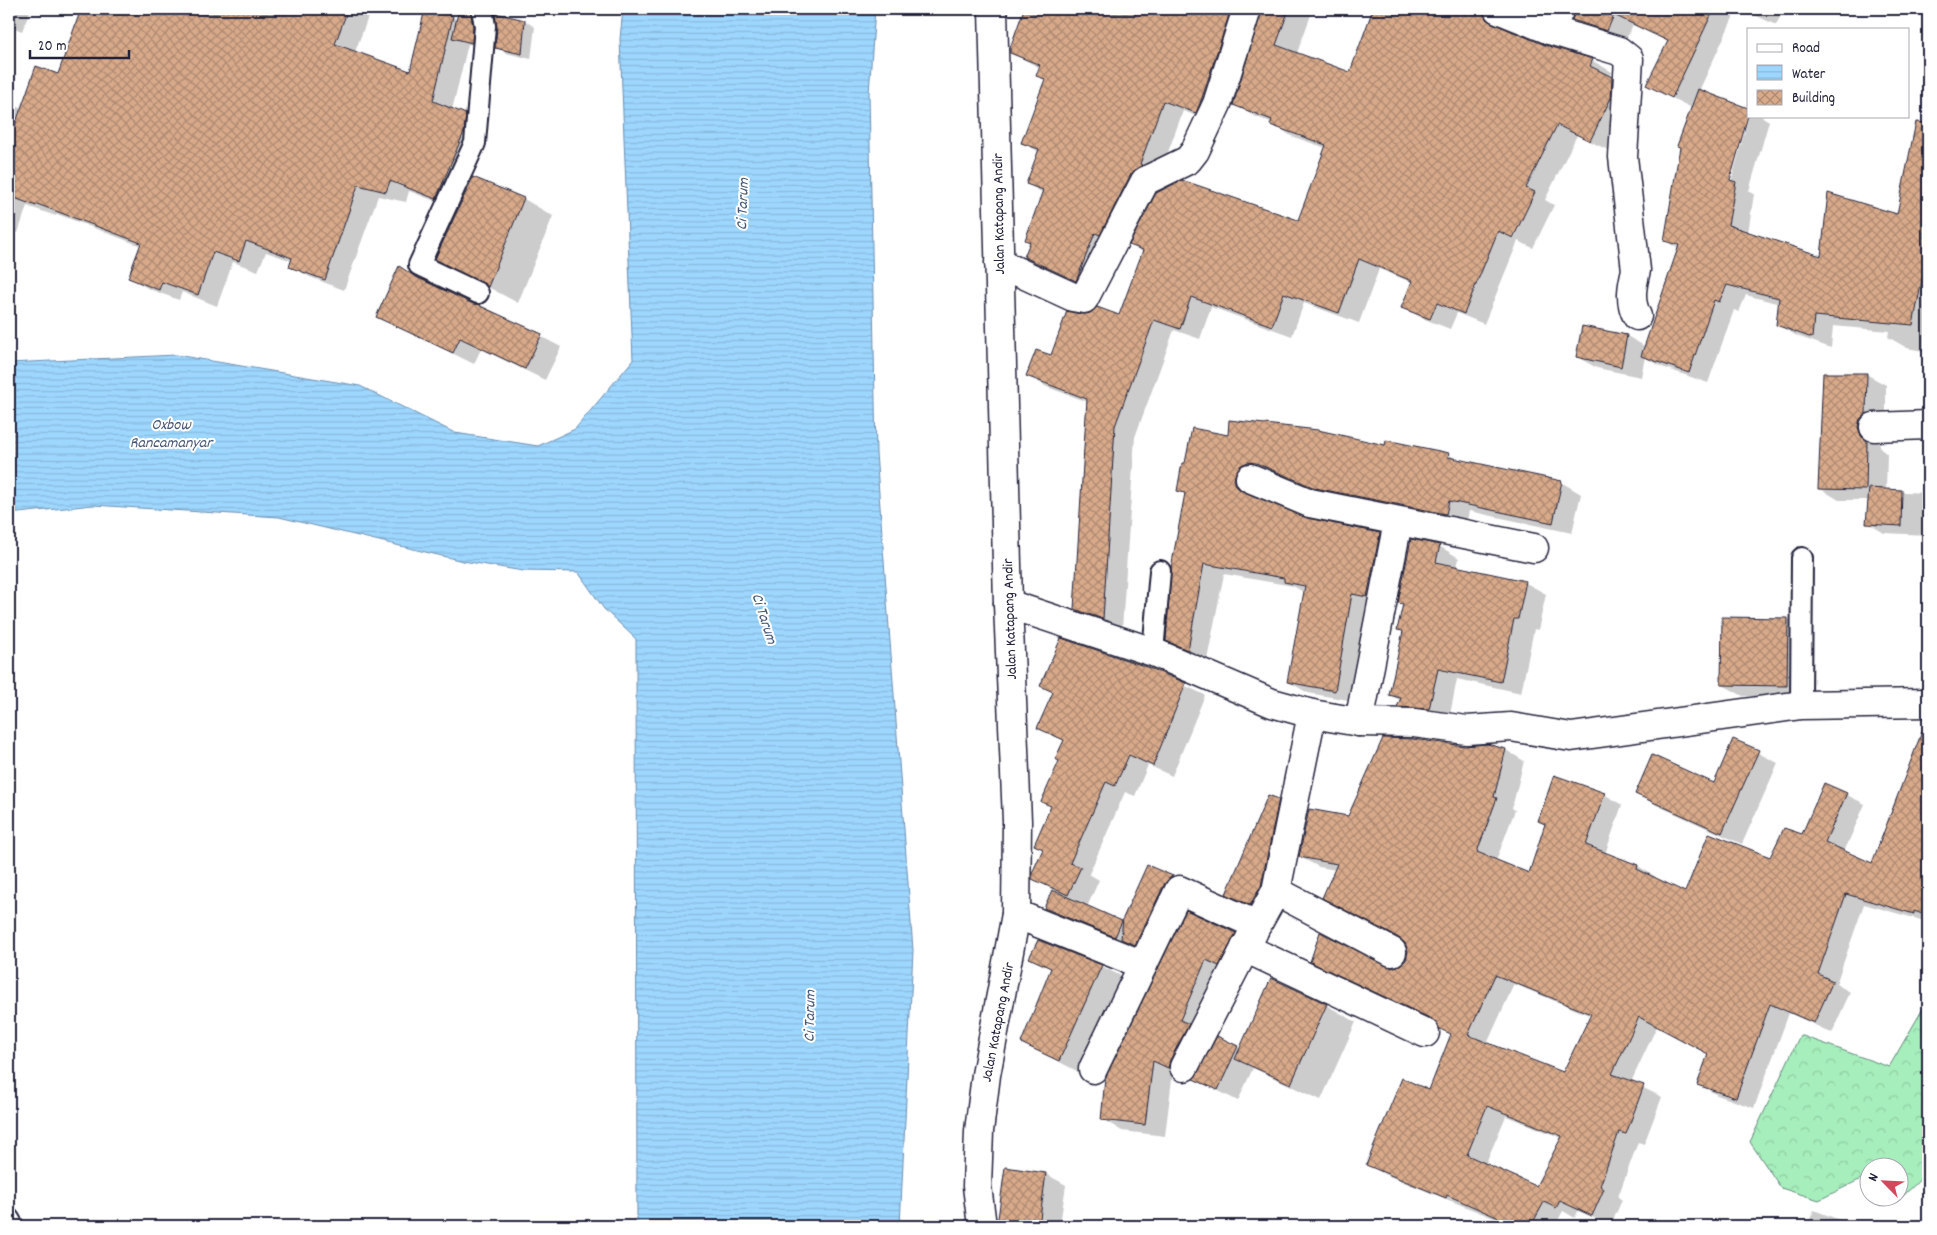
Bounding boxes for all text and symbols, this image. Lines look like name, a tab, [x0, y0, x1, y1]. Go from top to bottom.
scale bar	[30, 28, 129, 60]
legend	[1747, 28, 1910, 118]
text: 20 m	[38, 36, 66, 58]
text: Road	[1792, 38, 1820, 60]
text: Water	[1792, 64, 1826, 86]
text: Building	[1792, 88, 1835, 110]
street label: Jalan Katapang Andir	[988, 153, 1012, 275]
water label: Ci Tarum	[731, 177, 756, 231]
water label: Oxbow Rancamanyar	[130, 414, 214, 455]
street label: Jalan Katapang Andir	[998, 557, 1024, 680]
water label: Ci Tarum	[745, 590, 783, 648]
street label: Jalan Katapang Andir	[977, 960, 1021, 1084]
water label: Ci Tarum	[799, 989, 822, 1042]
north arrow	[1860, 1158, 1910, 1208]
text: N	[1863, 1170, 1885, 1185]

